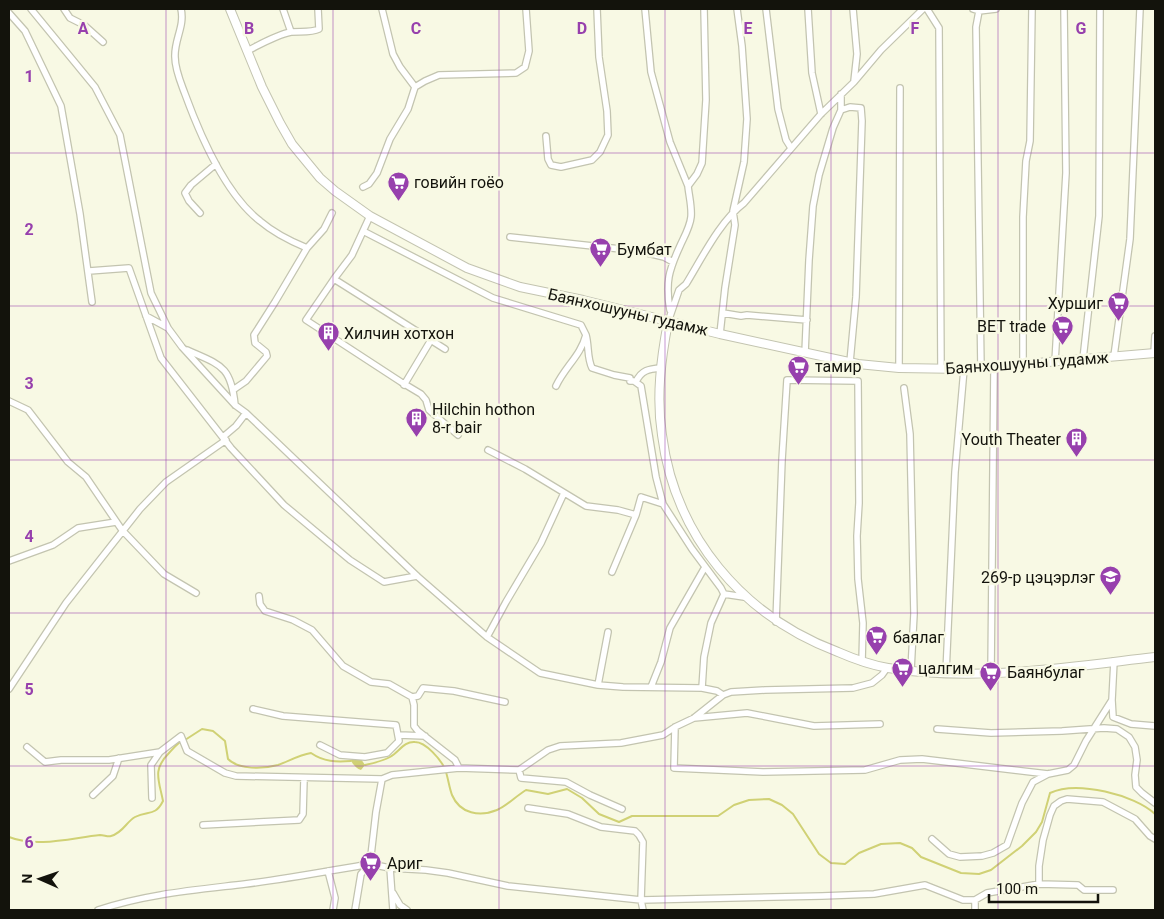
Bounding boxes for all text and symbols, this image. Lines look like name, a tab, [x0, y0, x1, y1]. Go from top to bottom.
text: A	[78, 19, 89, 38]
text: B	[244, 19, 254, 38]
text: C	[411, 19, 421, 38]
text: D	[577, 19, 587, 38]
text: E	[744, 19, 753, 38]
text: F	[911, 19, 920, 38]
text: G	[1076, 19, 1087, 38]
text: 1	[24, 67, 34, 86]
supermarket icon: говийн гоёо	[386, 170, 410, 201]
place label: говийн гоёо	[414, 173, 504, 192]
text: 2	[24, 220, 34, 239]
supermarket icon: Бумбат	[589, 237, 613, 268]
place label: Бумбат	[617, 240, 672, 259]
street label: Баянхошууны гудамж	[546, 284, 711, 340]
supermarket icon: Хуршиг	[1107, 291, 1131, 322]
place label: Хуршиг	[1048, 294, 1103, 313]
supermarket icon: BET trade	[1050, 314, 1074, 345]
place label: BET trade	[977, 317, 1046, 336]
building icon: Хилчин хотхон	[316, 321, 340, 352]
place label: Хилчин хотхон	[344, 324, 454, 343]
street label: Баянхошууны гудамж	[945, 348, 1110, 378]
supermarket icon: тамир	[787, 354, 811, 385]
place label: тамир	[815, 357, 861, 376]
text: 3	[24, 374, 34, 393]
place label: Hilchin hothon 8-r bair	[432, 400, 535, 437]
building icon: Hilchin hothon 8-r bair	[404, 406, 428, 437]
building icon: Youth Theater	[1065, 427, 1089, 458]
place label: Youth Theater	[962, 430, 1062, 449]
text: 4	[24, 527, 34, 546]
school or university icon: 269-р цэцэрлэг	[1099, 565, 1123, 596]
place label: 269-р цэцэрлэг	[981, 568, 1095, 587]
supermarket icon: баялаг	[865, 625, 889, 656]
place label: баялаг	[893, 628, 944, 647]
supermarket icon: цалгим	[890, 656, 914, 687]
place label: цалгим	[918, 659, 973, 678]
supermarket icon: Баянбулаг	[979, 660, 1003, 691]
place label: Баянбулаг	[1007, 663, 1085, 682]
text: 5	[24, 680, 34, 699]
text: 6	[24, 833, 34, 852]
supermarket icon: Ариг	[359, 851, 383, 882]
north arrow	[15, 854, 65, 904]
place label: Ариг	[387, 854, 423, 873]
scale bar	[989, 872, 1098, 904]
text: N	[19, 873, 35, 884]
text: 100 m	[996, 880, 1038, 898]

